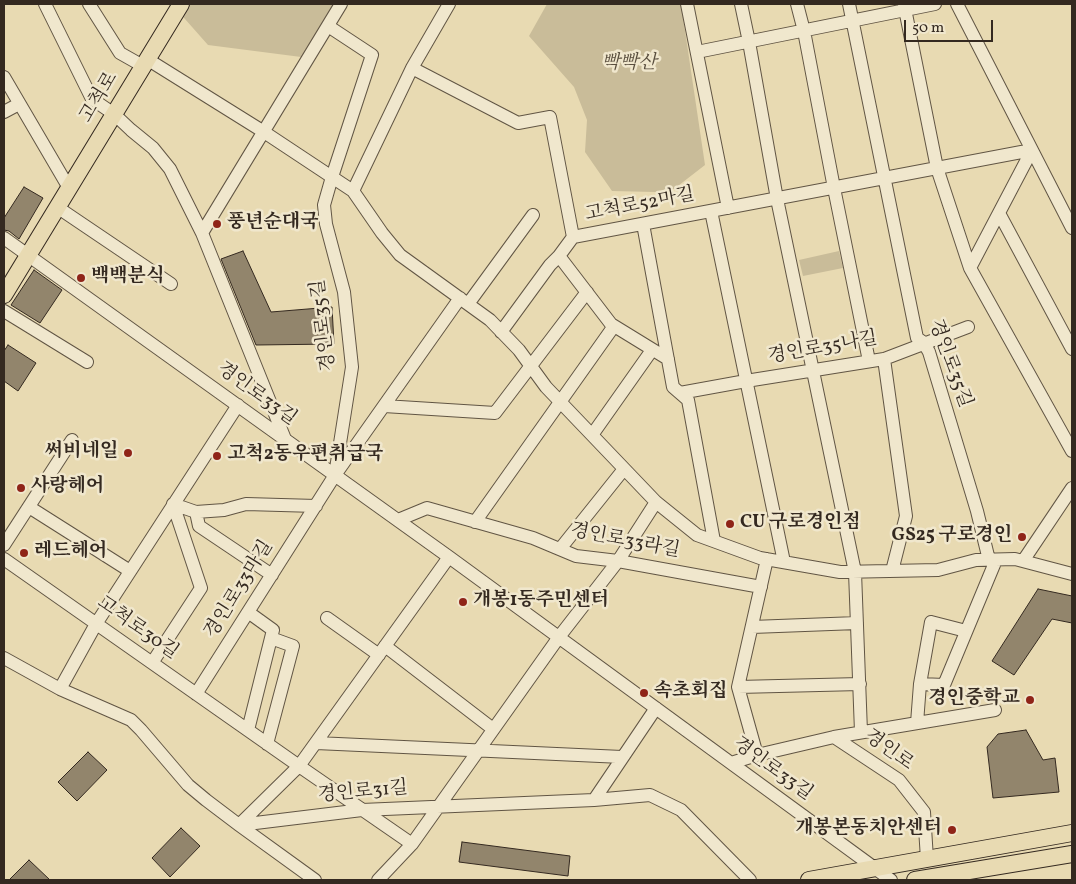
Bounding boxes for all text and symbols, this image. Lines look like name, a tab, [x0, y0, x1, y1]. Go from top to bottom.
scale bar	[906, 10, 995, 42]
text: 50 m	[912, 18, 944, 39]
park label: 빡빡산	[601, 54, 657, 76]
street label: 고척로	[76, 69, 124, 127]
street label: 고척로52마길	[583, 184, 697, 228]
place label: 풍년순대국	[227, 213, 319, 235]
marker: 풍년순대국	[211, 218, 223, 230]
place label: 백백분식	[91, 267, 164, 289]
marker: 백백분식	[75, 272, 87, 284]
street label: 경인로35길	[308, 278, 342, 372]
street label: 경인로35길	[923, 317, 975, 411]
street label: 경인로35나길	[767, 328, 879, 370]
street label: 경인로33길	[212, 359, 300, 431]
place label: 써비네일	[45, 442, 118, 464]
place label: 고척2동우편취급국	[227, 445, 384, 467]
marker: 써비네일	[122, 447, 134, 459]
marker: 고척2동우편취급국	[211, 450, 223, 462]
place label: 사랑헤어	[31, 477, 104, 499]
marker: 사랑헤어	[15, 482, 27, 494]
place label: CU 구로경인점	[740, 513, 861, 535]
marker: CU 구로경인점	[724, 518, 736, 530]
street label: 경인로33라길	[568, 520, 682, 564]
place label: GS25 구로경인	[892, 526, 1012, 548]
marker: GS25 구로경인	[1016, 531, 1028, 543]
street label: 경인로33마길	[201, 537, 279, 643]
place label: 레드헤어	[34, 542, 107, 564]
marker: 레드헤어	[18, 547, 30, 559]
place label: 개봉1동주민센터	[473, 591, 609, 613]
street label: 고척로30길	[92, 593, 182, 665]
marker: 개봉1동주민센터	[457, 596, 469, 608]
place label: 속초회집	[654, 682, 727, 704]
marker: 속초회집	[638, 687, 650, 699]
place label: 경인중학교	[928, 689, 1020, 711]
marker: 경인중학교	[1024, 694, 1036, 706]
street label: 경인로	[859, 726, 917, 776]
street label: 경인로33길	[728, 734, 816, 806]
street label: 경인로31길	[317, 778, 409, 808]
place label: 개봉본동치안센터	[795, 819, 942, 841]
marker: 개봉본동치안센터	[946, 824, 958, 836]

